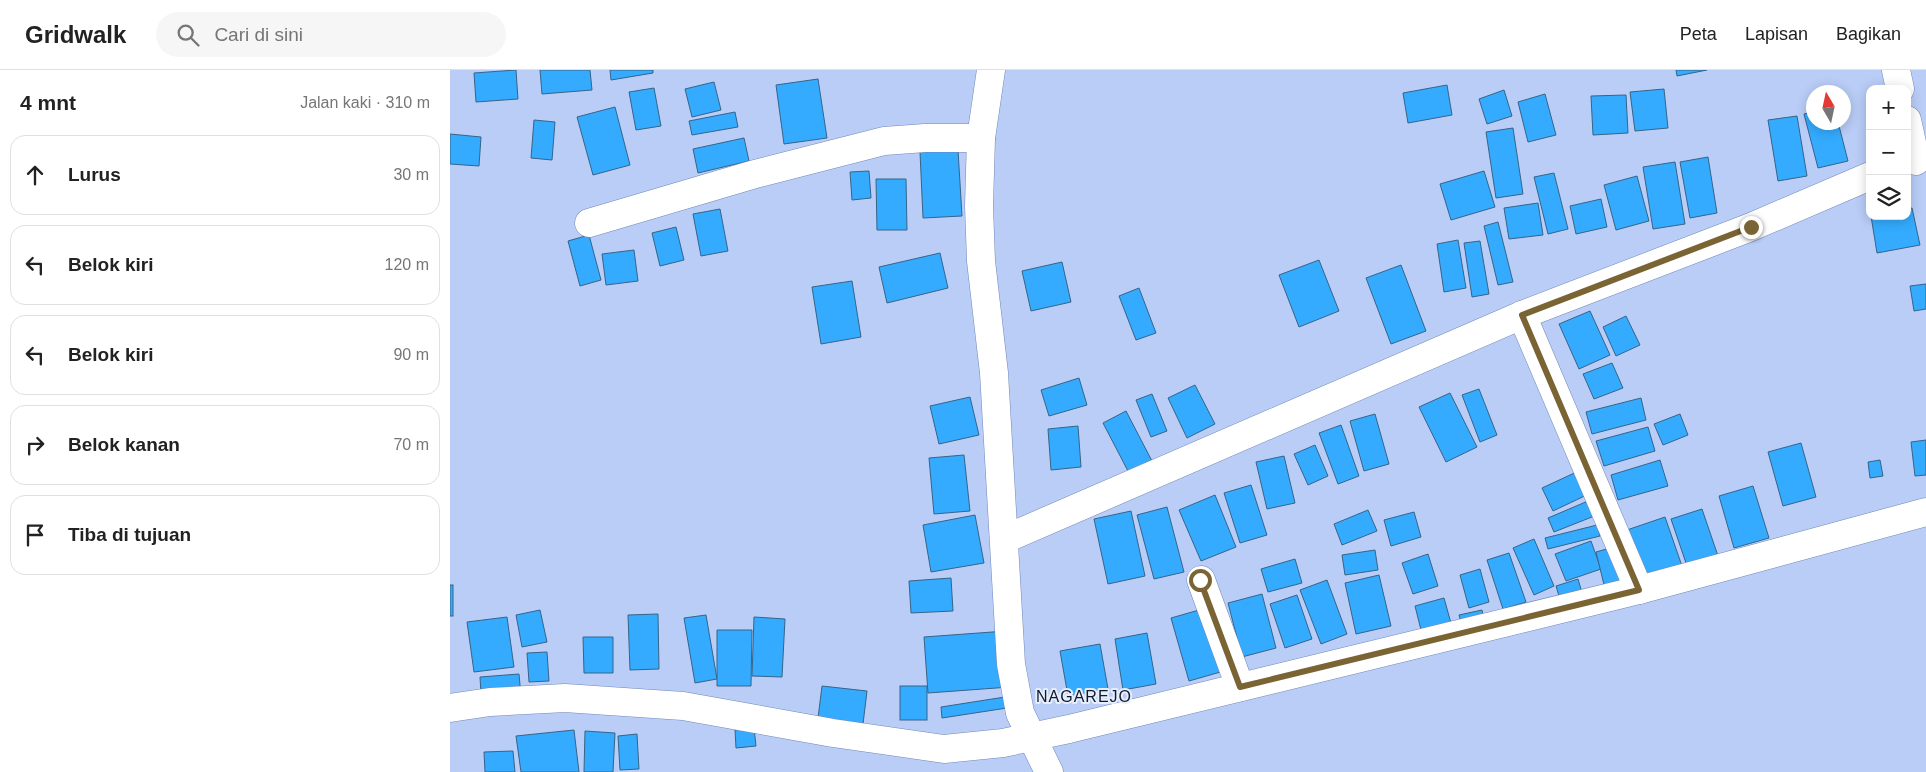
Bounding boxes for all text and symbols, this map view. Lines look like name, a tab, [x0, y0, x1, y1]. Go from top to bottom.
search box	[156, 12, 506, 57]
text: Gridwalk	[25, 21, 126, 48]
icon: search	[174, 21, 202, 49]
text: Cari di sini	[214, 24, 303, 45]
text: Peta	[1680, 24, 1717, 44]
text: Lapisan	[1745, 24, 1808, 44]
text: Bagikan	[1836, 24, 1901, 44]
north arrow	[1806, 85, 1851, 130]
map controls	[1866, 85, 1911, 220]
button: +	[1866, 85, 1911, 130]
text: 4 mnt	[20, 91, 76, 114]
text: Jalan kaki · 310 m	[300, 94, 430, 111]
button: −	[1866, 130, 1911, 175]
icon: ahead	[21, 161, 49, 189]
text: Lurus	[68, 164, 121, 185]
text: 30 m	[393, 166, 429, 183]
button: layers	[1866, 175, 1911, 220]
route end	[1740, 216, 1763, 239]
icon: left	[21, 251, 49, 279]
text: Belok kiri	[68, 254, 154, 275]
text: 120 m	[385, 256, 429, 273]
icon: left	[21, 341, 49, 369]
text: Belok kiri	[68, 344, 154, 365]
text: 90 m	[393, 346, 429, 363]
icon: right	[21, 431, 49, 459]
text: Belok kanan	[68, 434, 180, 455]
text: 70 m	[393, 436, 429, 453]
icon: arrive	[21, 521, 49, 549]
text: Tiba di tujuan	[68, 524, 191, 545]
route start	[1189, 569, 1212, 592]
district label: NAGAREJO	[1036, 688, 1132, 705]

